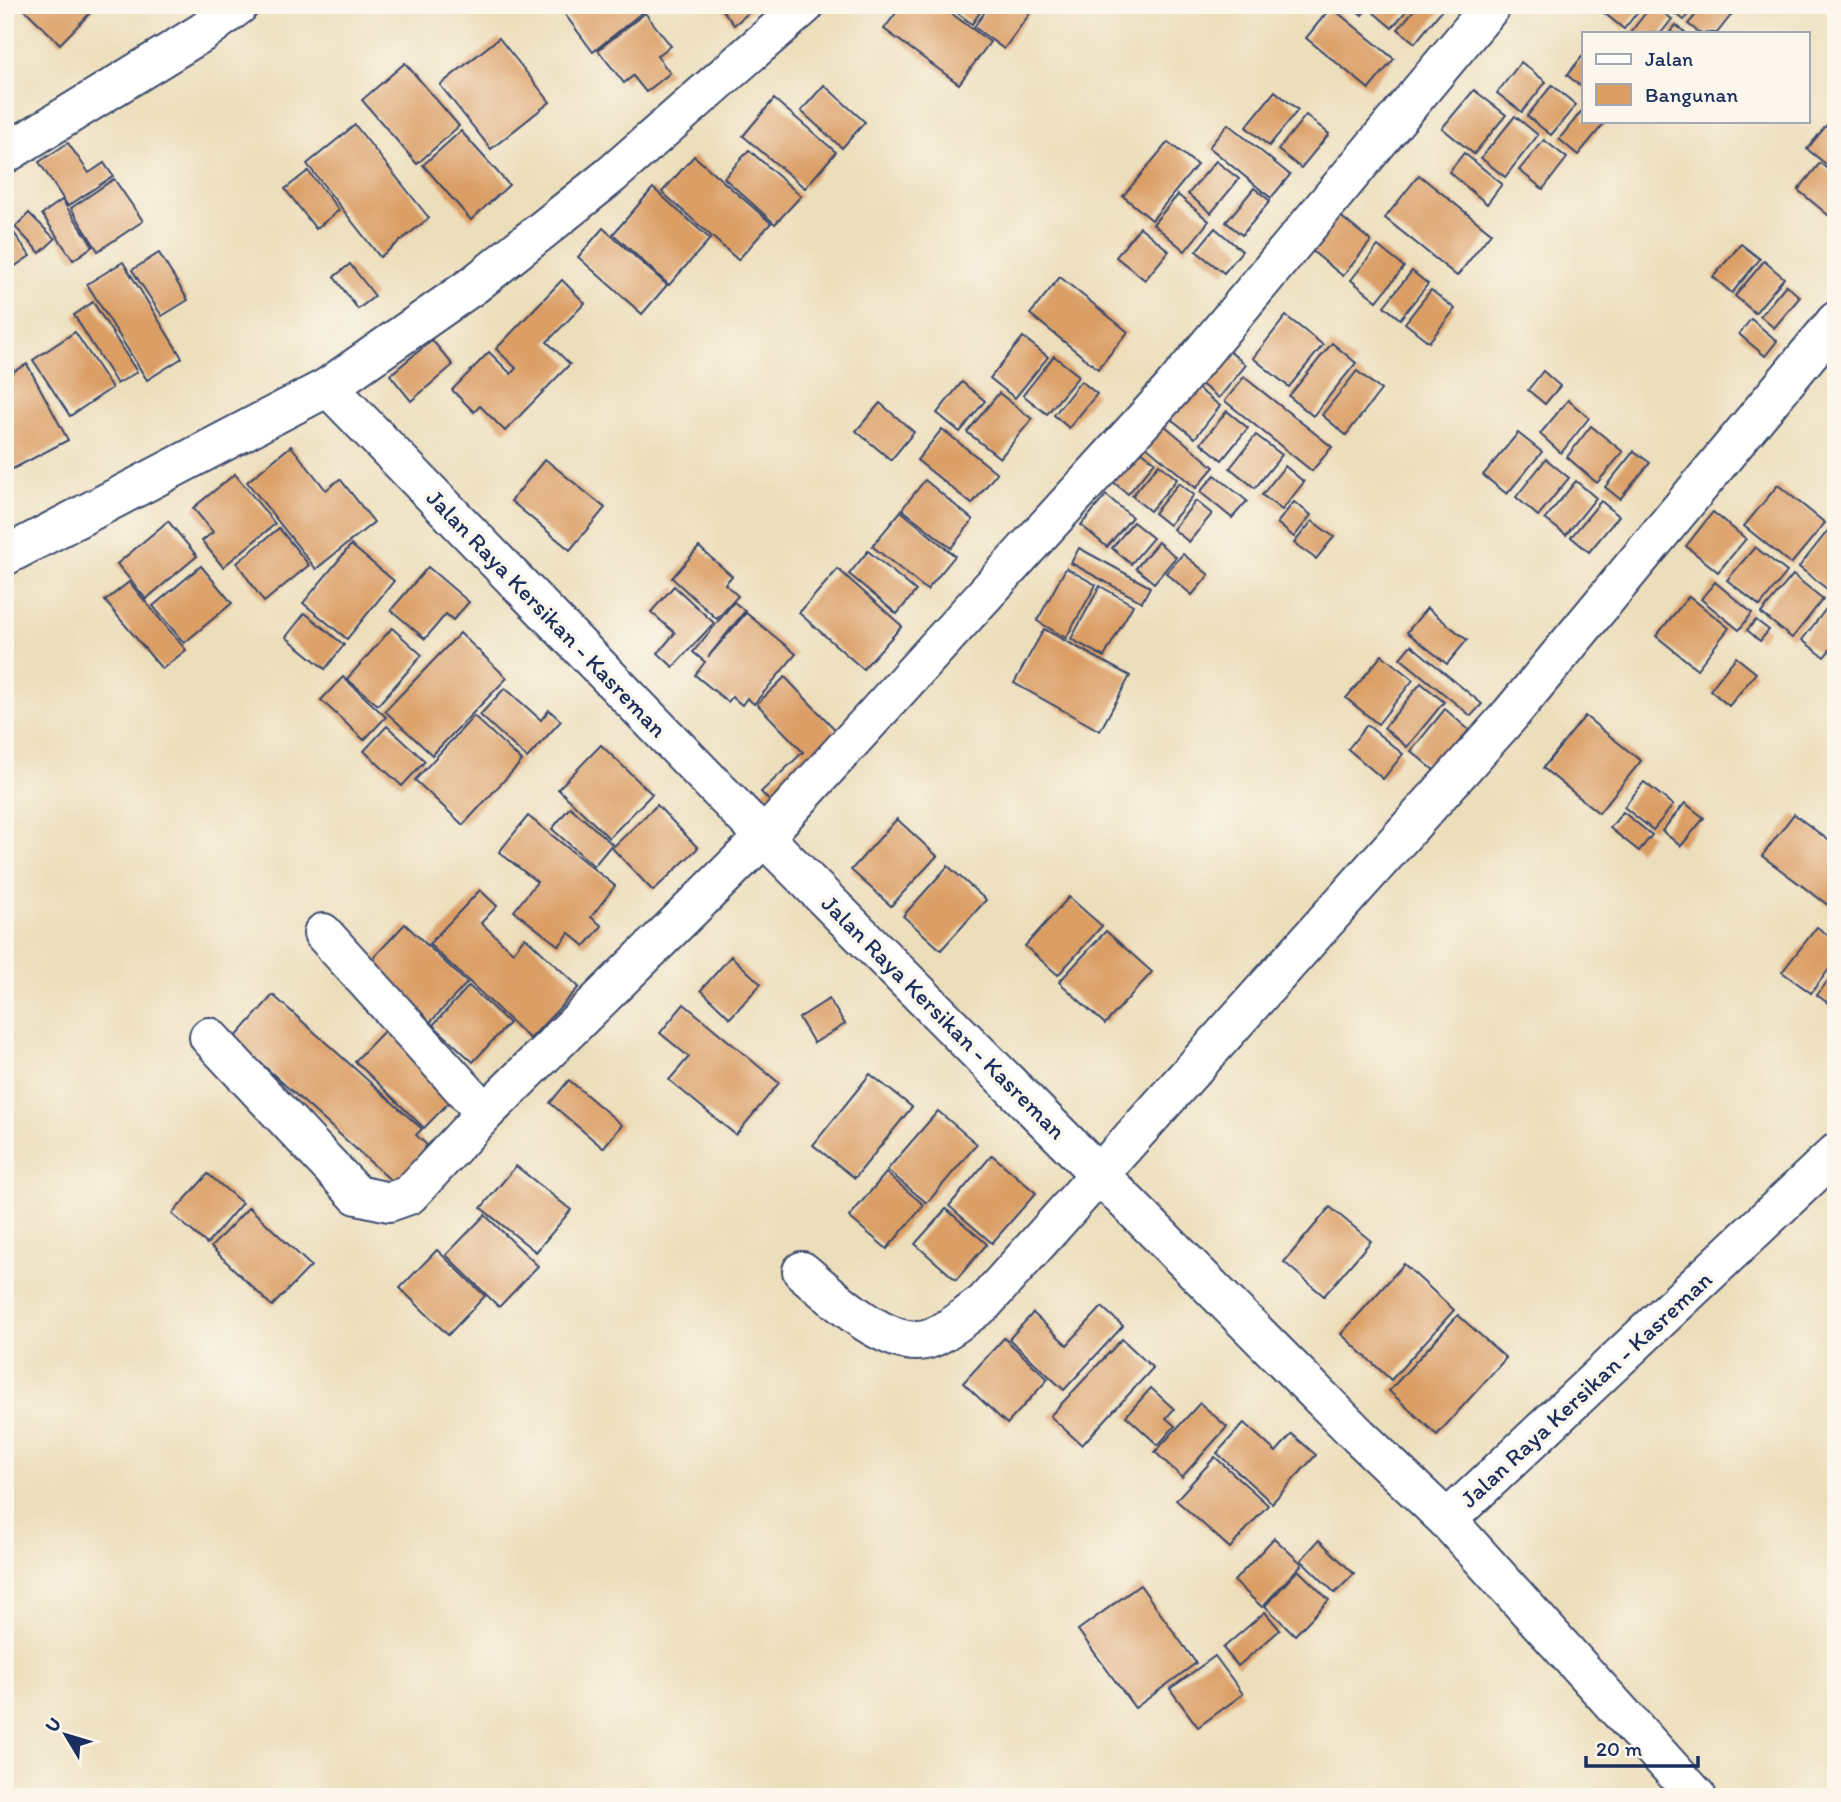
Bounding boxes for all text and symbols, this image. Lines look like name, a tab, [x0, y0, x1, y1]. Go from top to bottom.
legend	[1582, 32, 1810, 122]
text: Jalan	[1645, 46, 1693, 71]
text: Bangunan	[1645, 82, 1738, 107]
street label: Jalan Raya Kersikan - Kasreman	[421, 483, 673, 743]
street label: Jalan Raya Kersikan - Kasreman	[816, 889, 1072, 1145]
street label: Jalan Raya Kersikan - Kasreman	[1454, 1265, 1718, 1513]
north arrow	[32, 1700, 102, 1770]
text: U	[40, 1713, 66, 1737]
scale bar	[1586, 1725, 1698, 1769]
text: 20 m	[1596, 1736, 1643, 1761]

